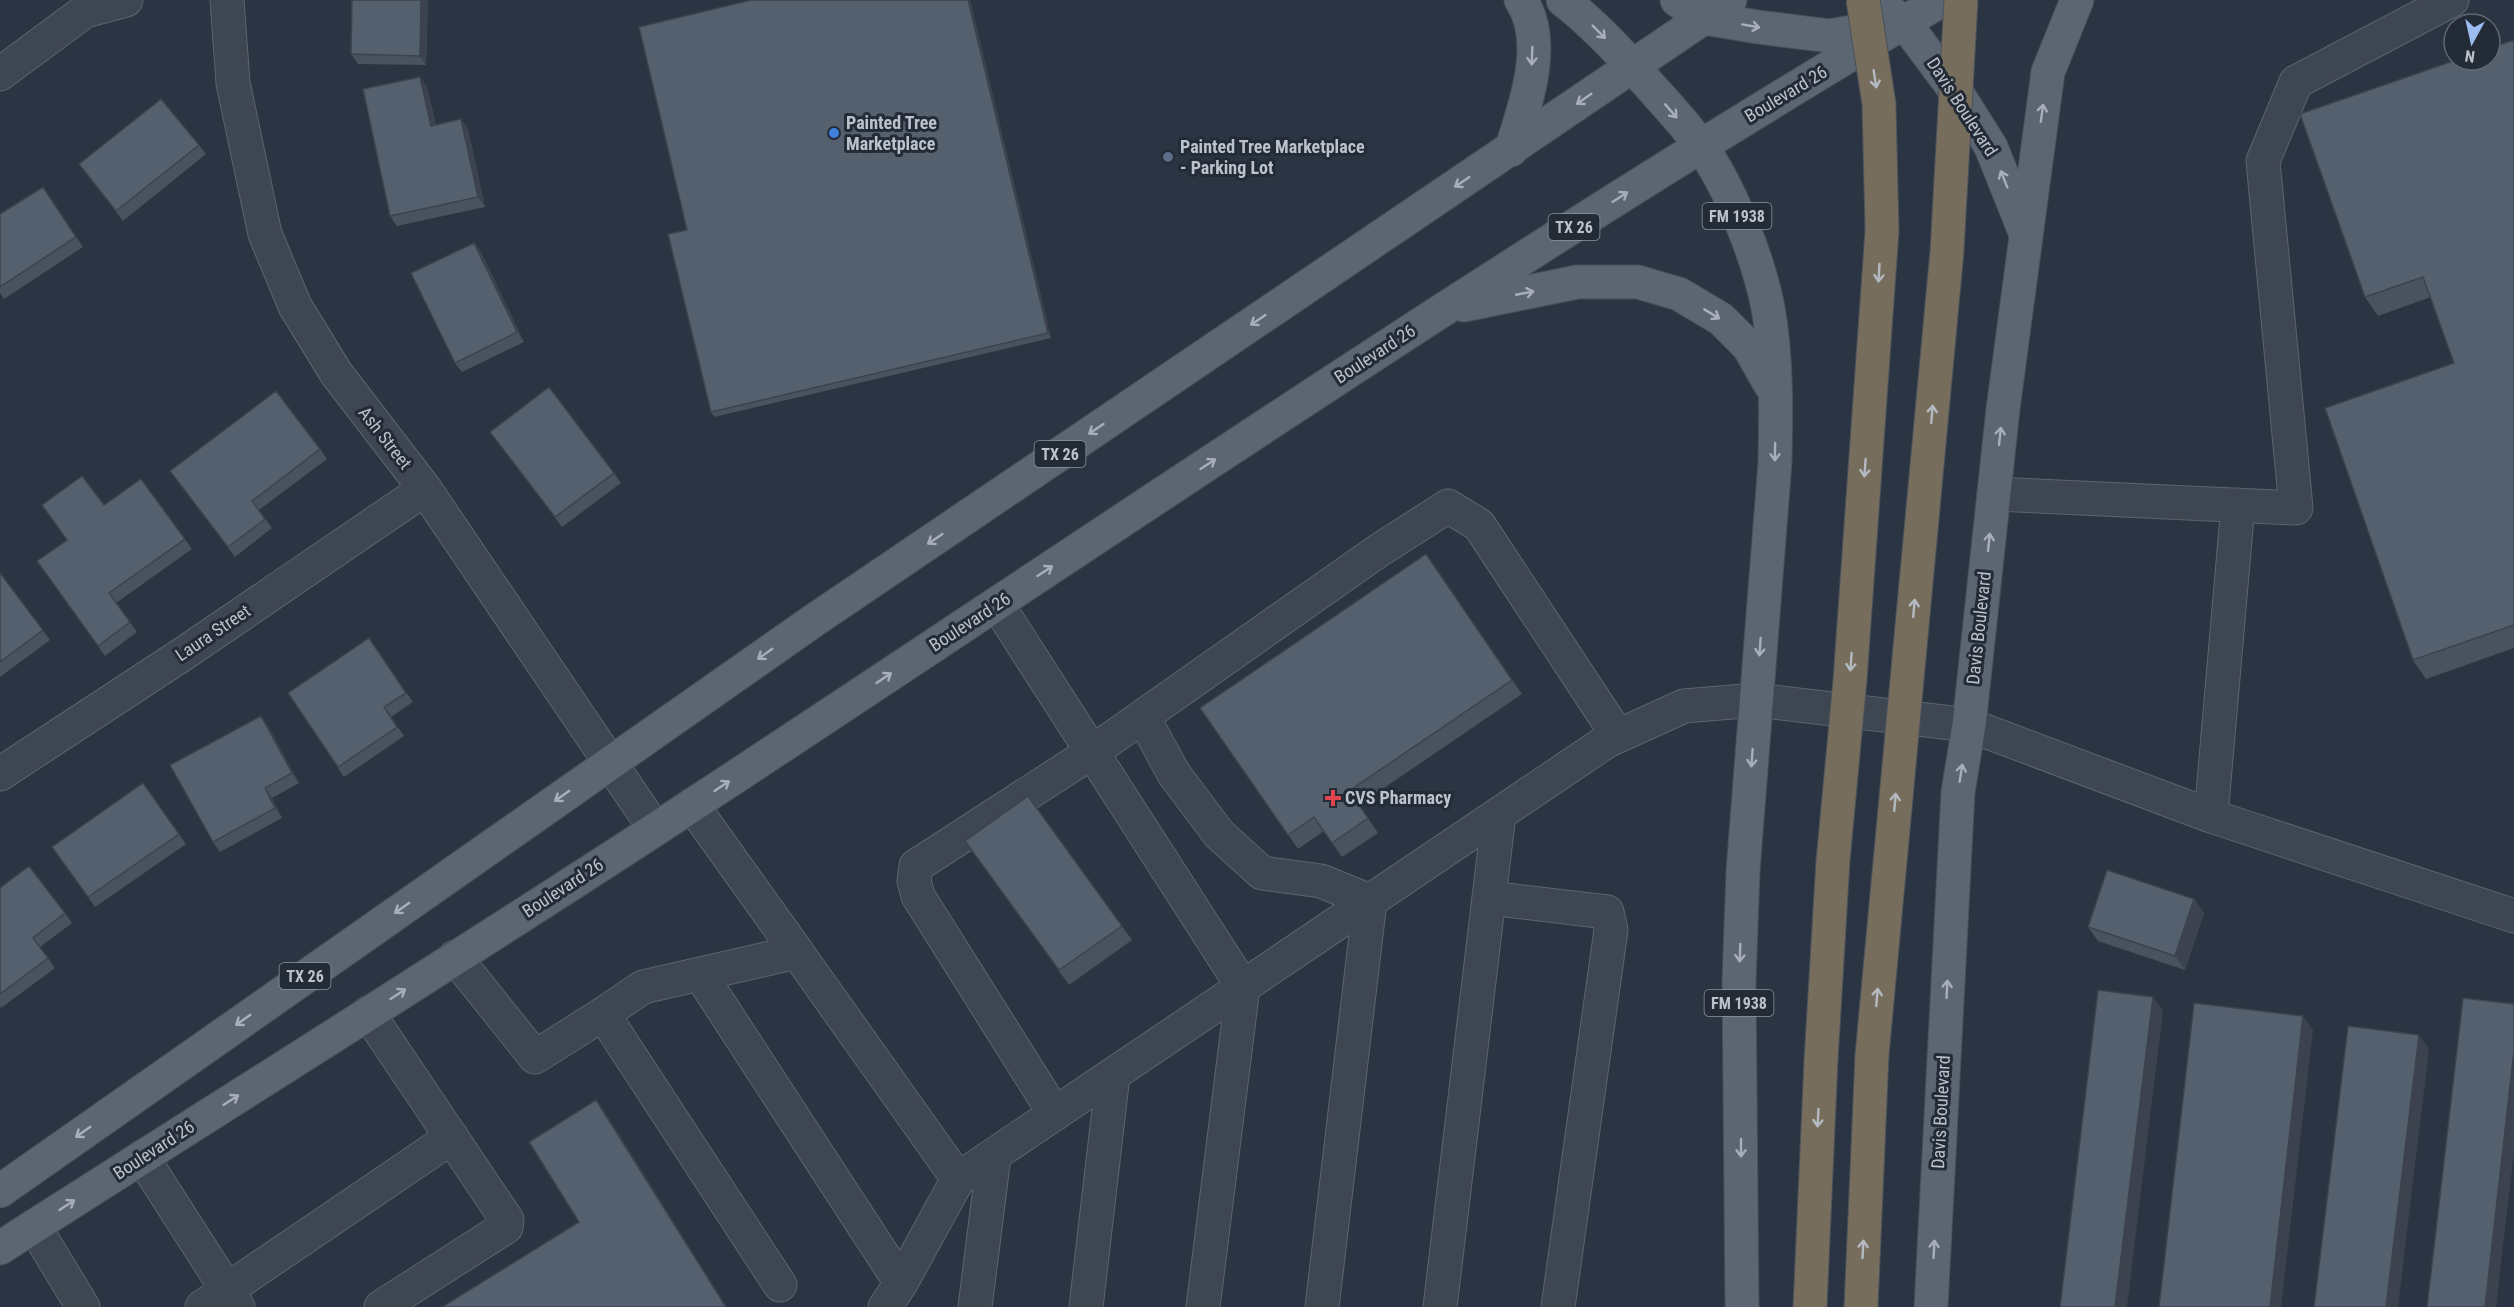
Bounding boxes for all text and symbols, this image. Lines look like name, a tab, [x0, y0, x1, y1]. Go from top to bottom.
north arrow	[2442, 12, 2502, 72]
one-way arrow	[1741, 21, 1760, 32]
one-way arrow	[1592, 24, 1607, 39]
one-way arrow	[1527, 45, 1538, 65]
text: N	[2464, 46, 2476, 66]
street label: Davis Boulevard	[1923, 53, 2002, 160]
street label: Boulevard 26	[1741, 61, 1831, 126]
one-way arrow	[1869, 68, 1880, 88]
one-way arrow	[1577, 93, 1593, 105]
one-way arrow	[1664, 103, 1678, 118]
one-way arrow	[2037, 104, 2048, 123]
place label: Painted Tree Marketplace	[846, 112, 937, 154]
marker: Painted Tree Marketplace	[827, 126, 841, 140]
place label: Painted Tree Marketplace - Parking Lot	[1180, 136, 1365, 178]
marker: Painted Tree Marketplace - Parking Lot	[1161, 150, 1175, 164]
one-way arrow	[1998, 170, 2009, 189]
one-way arrow	[1454, 177, 1471, 189]
one-way arrow	[1611, 191, 1628, 203]
road number: FM 1938	[1702, 203, 1772, 229]
road number: TX 26	[1548, 214, 1600, 240]
one-way arrow	[1873, 263, 1884, 283]
one-way arrow	[1515, 287, 1535, 298]
one-way arrow	[1703, 309, 1720, 321]
one-way arrow	[1250, 314, 1267, 326]
street label: Boulevard 26	[1330, 320, 1419, 388]
street label: Ash Street	[354, 402, 416, 473]
one-way arrow	[1927, 405, 1938, 425]
one-way arrow	[1088, 423, 1105, 436]
one-way arrow	[1995, 426, 2006, 446]
road number: TX 26	[1034, 441, 1086, 467]
one-way arrow	[1770, 442, 1781, 462]
one-way arrow	[1859, 457, 1870, 477]
one-way arrow	[1199, 458, 1216, 470]
one-way arrow	[1984, 532, 1995, 552]
one-way arrow	[927, 533, 944, 545]
one-way arrow	[1037, 565, 1054, 578]
street label: Davis Boulevard	[1962, 570, 1995, 685]
street label: Boulevard 26	[925, 588, 1014, 656]
one-way arrow	[1909, 599, 1920, 619]
street label: Laura Street	[171, 600, 254, 665]
one-way arrow	[1754, 636, 1765, 656]
one-way arrow	[757, 648, 774, 661]
one-way arrow	[1846, 652, 1857, 672]
one-way arrow	[876, 672, 892, 684]
one-way arrow	[1746, 748, 1757, 768]
one-way arrow	[1955, 764, 1966, 783]
one-way arrow	[713, 779, 730, 792]
place label: CVS Pharmacy	[1345, 787, 1451, 808]
one-way arrow	[554, 790, 570, 802]
marker: CVS Pharmacy	[1326, 791, 1340, 805]
one-way arrow	[1890, 793, 1901, 813]
street label: Boulevard 26	[518, 854, 607, 922]
one-way arrow	[395, 902, 411, 914]
one-way arrow	[1734, 942, 1746, 962]
road number: TX 26	[280, 963, 330, 989]
one-way arrow	[1942, 979, 1953, 999]
one-way arrow	[389, 987, 406, 999]
one-way arrow	[1872, 987, 1883, 1007]
road number: FM 1938	[1704, 990, 1774, 1016]
one-way arrow	[235, 1014, 251, 1026]
street label: Davis Boulevard	[1927, 1055, 1954, 1169]
one-way arrow	[222, 1094, 239, 1106]
one-way arrow	[1813, 1108, 1824, 1128]
street label: Boulevard 26	[109, 1116, 198, 1184]
one-way arrow	[76, 1126, 92, 1138]
one-way arrow	[1735, 1137, 1747, 1157]
one-way arrow	[58, 1199, 75, 1211]
one-way arrow	[1858, 1239, 1869, 1259]
one-way arrow	[1928, 1239, 1939, 1259]

